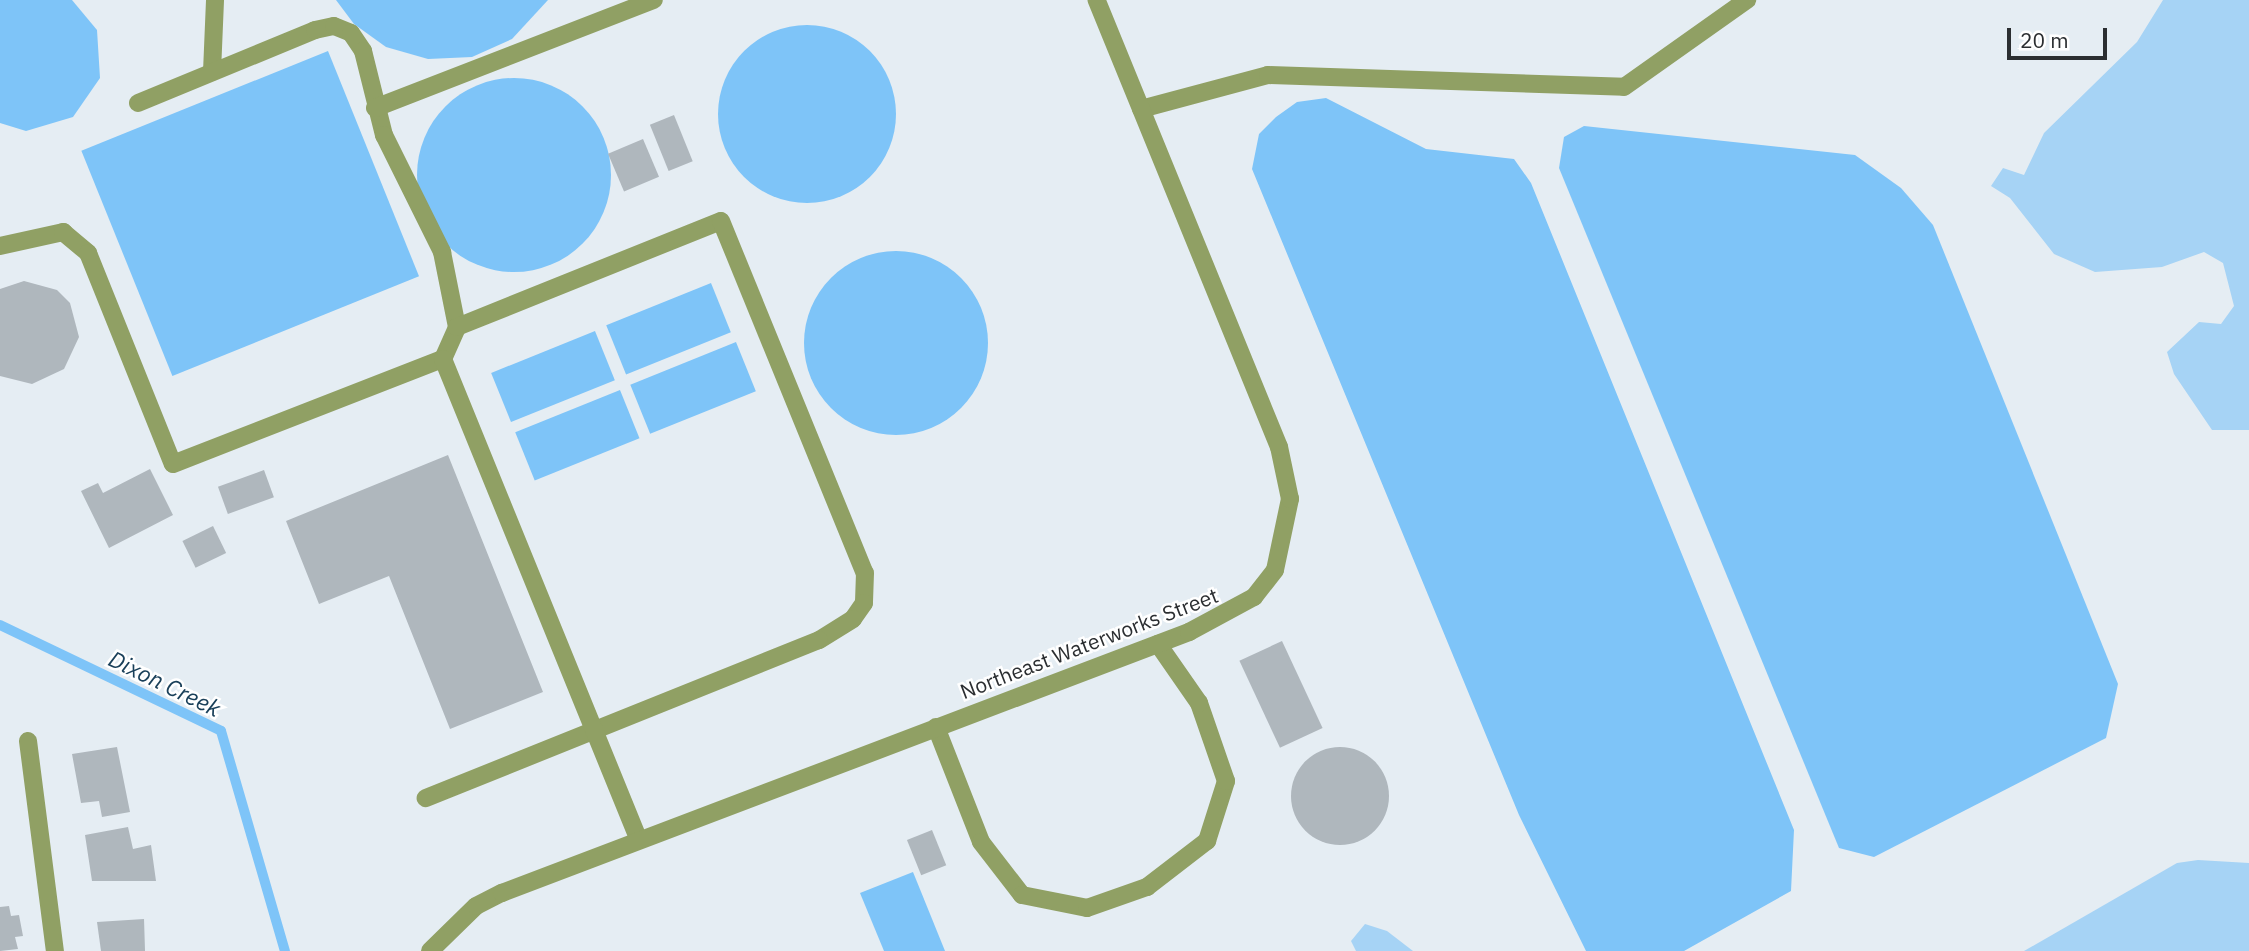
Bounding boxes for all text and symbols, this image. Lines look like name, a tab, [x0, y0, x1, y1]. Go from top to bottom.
scale bar	[2011, 14, 2111, 58]
text: 20 m	[2020, 26, 2069, 54]
street label: Northeast Waterworks Street	[956, 582, 1222, 704]
water label: Dixon Creek	[105, 644, 225, 722]

